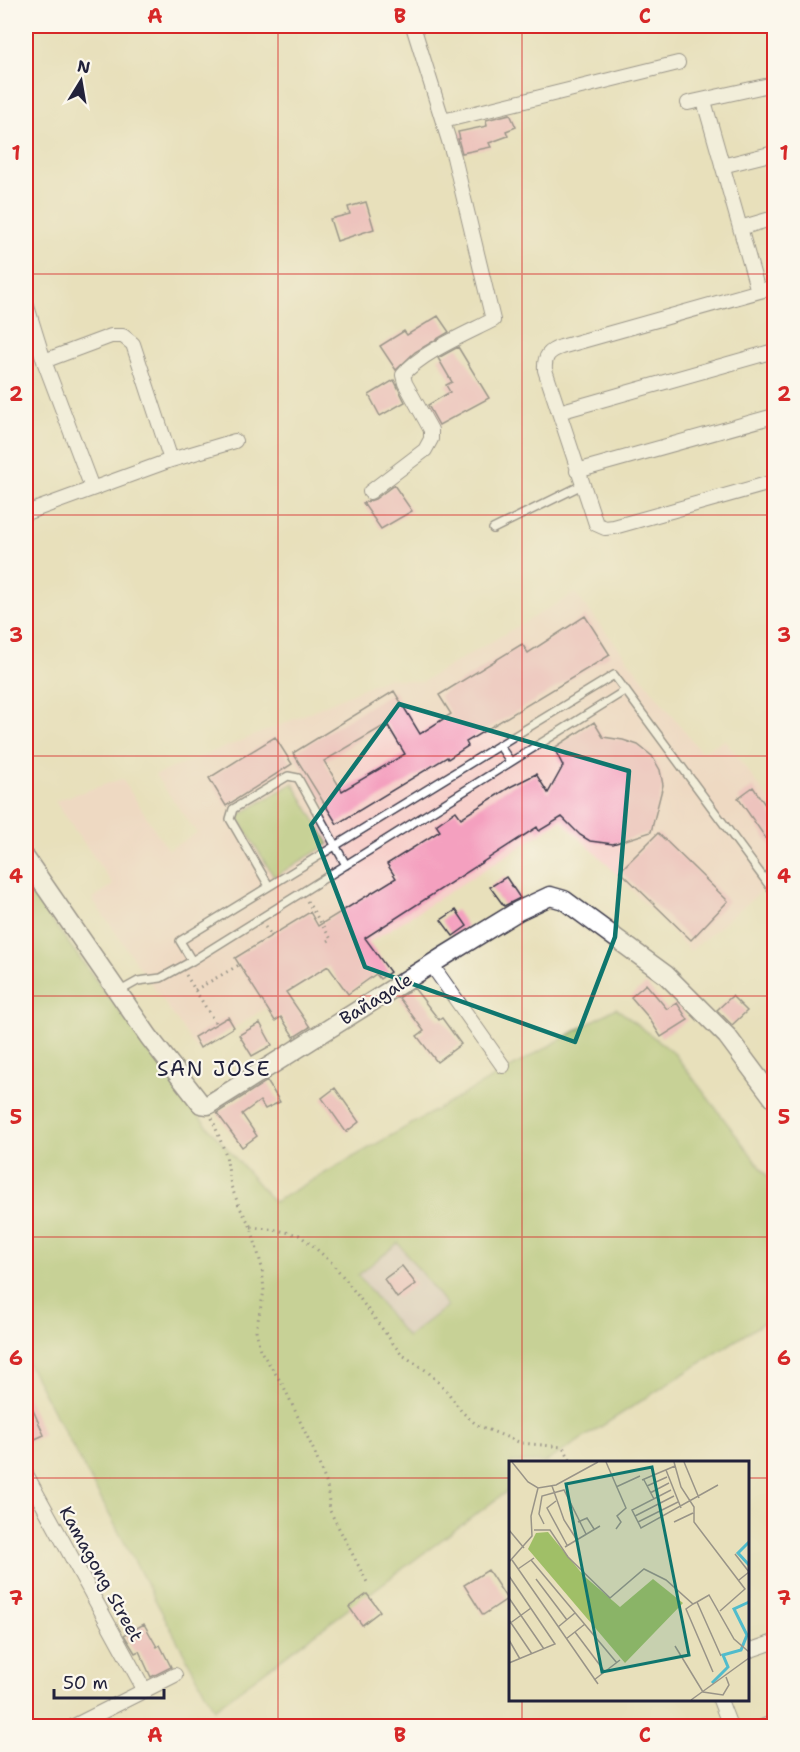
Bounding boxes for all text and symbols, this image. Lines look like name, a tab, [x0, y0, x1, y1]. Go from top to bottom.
text: A	[147, 3, 163, 29]
text: B	[394, 3, 406, 29]
text: C	[639, 3, 651, 29]
north arrow	[51, 51, 111, 111]
text: N	[76, 55, 92, 78]
text: 1	[11, 140, 21, 166]
text: 1	[779, 140, 789, 166]
text: 2	[9, 381, 23, 407]
text: 2	[777, 381, 791, 407]
text: 3	[9, 622, 23, 648]
text: 3	[777, 622, 791, 648]
text: 4	[9, 863, 23, 889]
text: 4	[777, 863, 791, 889]
street label: Bañagale	[335, 967, 417, 1031]
district label: SAN JOSE	[157, 1055, 271, 1083]
text: 5	[10, 1104, 22, 1130]
text: 5	[778, 1104, 790, 1130]
text: 6	[9, 1345, 23, 1371]
text: 6	[777, 1345, 791, 1371]
inset map	[509, 1461, 749, 1701]
street label: Kamagong Street	[54, 1502, 148, 1646]
text: 7	[9, 1585, 23, 1611]
text: 7	[777, 1585, 791, 1611]
scale bar	[54, 1662, 164, 1700]
text: 50 m	[63, 1671, 108, 1695]
text: A	[147, 1722, 163, 1748]
text: B	[394, 1722, 406, 1748]
text: C	[639, 1722, 651, 1748]

